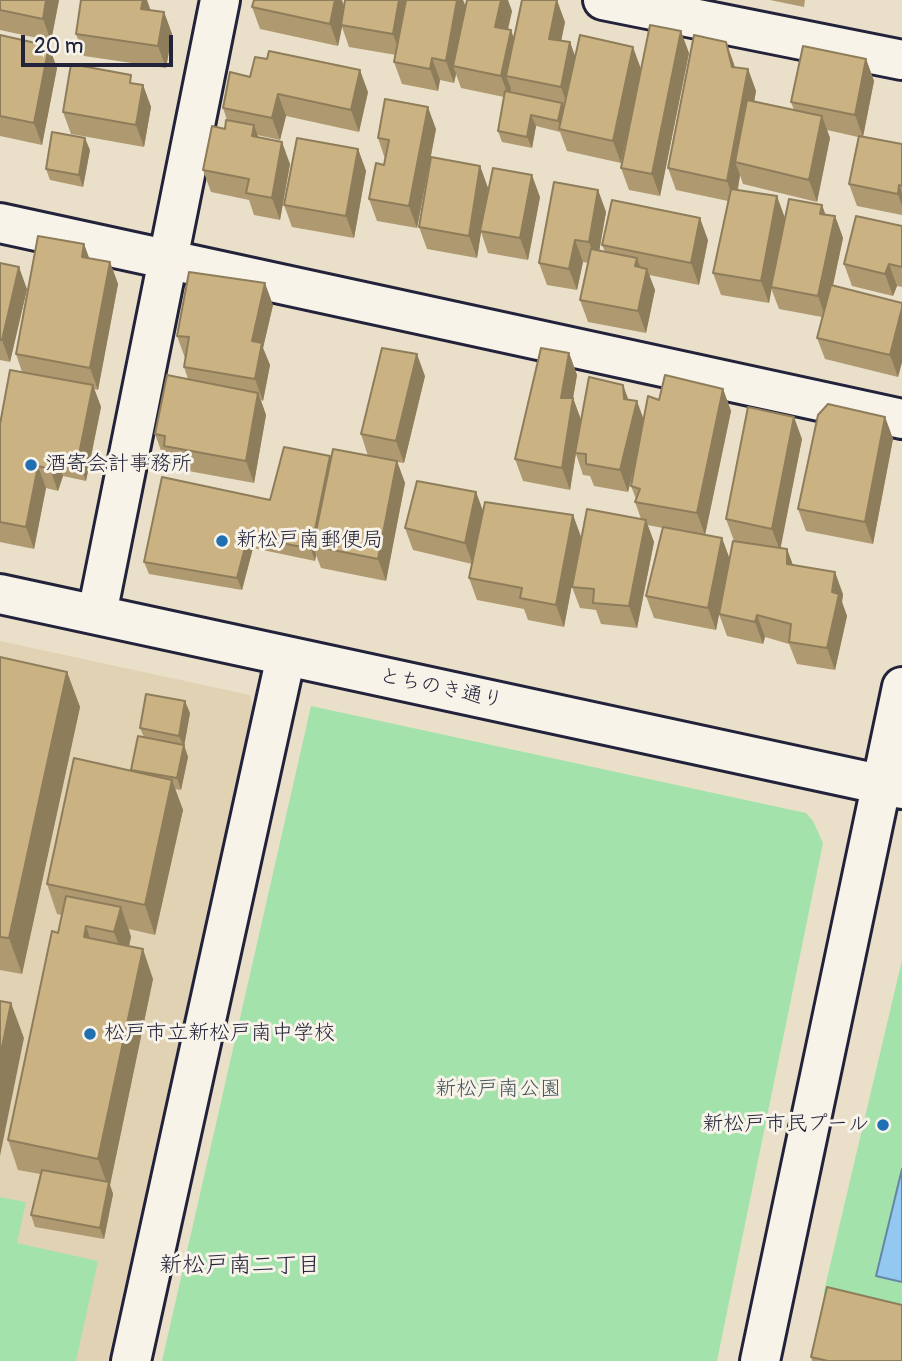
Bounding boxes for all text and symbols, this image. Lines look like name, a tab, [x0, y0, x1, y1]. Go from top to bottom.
scale bar	[24, 21, 177, 65]
text: 20 m	[34, 33, 83, 60]
place label: 酒寄会計事務所	[45, 452, 192, 478]
marker: 酒寄会計事務所	[23, 457, 39, 473]
place label: 新松戸南郵便局	[236, 528, 383, 554]
marker: 新松戸南郵便局	[214, 533, 230, 549]
street label: とちのき通り	[377, 664, 505, 714]
place label: 松戸市立新松戸南中学校	[104, 1021, 335, 1047]
marker: 松戸市立新松戸南中学校	[82, 1026, 98, 1042]
park label: 新松戸南公園	[435, 1077, 561, 1103]
place label: 新松戸市民プール	[702, 1112, 869, 1138]
marker: 新松戸市民プール	[875, 1117, 891, 1133]
district label: 新松戸南二丁目	[160, 1252, 320, 1280]

